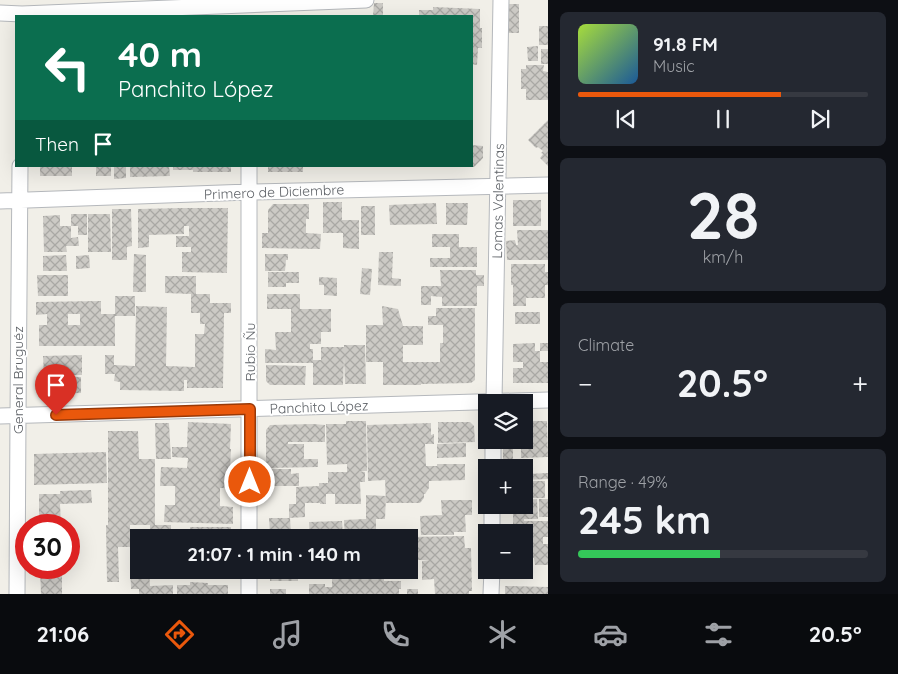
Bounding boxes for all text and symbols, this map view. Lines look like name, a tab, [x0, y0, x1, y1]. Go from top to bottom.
text: 40 m	[118, 32, 202, 76]
text: 91.8 FM	[653, 32, 718, 56]
icon: left	[35, 35, 100, 100]
text: Music	[653, 56, 695, 76]
text: Panchito López	[118, 75, 274, 103]
icon: previous	[612, 105, 640, 133]
icon: pause	[709, 105, 737, 133]
icon: next	[806, 105, 834, 133]
icon: arrive	[89, 130, 117, 158]
text: Then	[35, 132, 79, 156]
street label: Lomas Valentinas	[488, 143, 508, 259]
text: 28	[687, 174, 759, 255]
street label: Primero de Diciembre	[204, 181, 345, 203]
text: km/h	[703, 247, 743, 267]
street label: Rubio Ñu	[241, 322, 259, 382]
street label: General Bruguéz	[9, 326, 27, 434]
text: Climate	[578, 335, 634, 355]
text: 20.5°	[677, 359, 768, 407]
pin	[35, 364, 77, 415]
text: −	[578, 366, 593, 401]
text: +	[852, 366, 868, 401]
icon: arrive	[42, 371, 70, 399]
map controls	[478, 394, 533, 579]
button: layers	[478, 394, 533, 449]
street label: Panchito López	[269, 396, 369, 418]
position arrow	[223, 455, 275, 507]
button: +	[478, 459, 533, 514]
text: Range · 49%	[578, 472, 668, 492]
text: 245 km	[578, 496, 711, 544]
speed limit sign: 30	[15, 514, 80, 579]
button: −	[478, 524, 533, 579]
text: 21:07 · 1 min · 140 m	[187, 542, 361, 566]
icon: directions	[162, 617, 197, 652]
icon: music	[270, 617, 305, 652]
icon: phone	[378, 617, 413, 652]
icon: climate	[485, 617, 520, 652]
icon: car	[593, 617, 628, 652]
icon: filters	[701, 617, 736, 652]
text: 21:06	[36, 620, 89, 648]
text: 20.5°	[809, 620, 862, 648]

